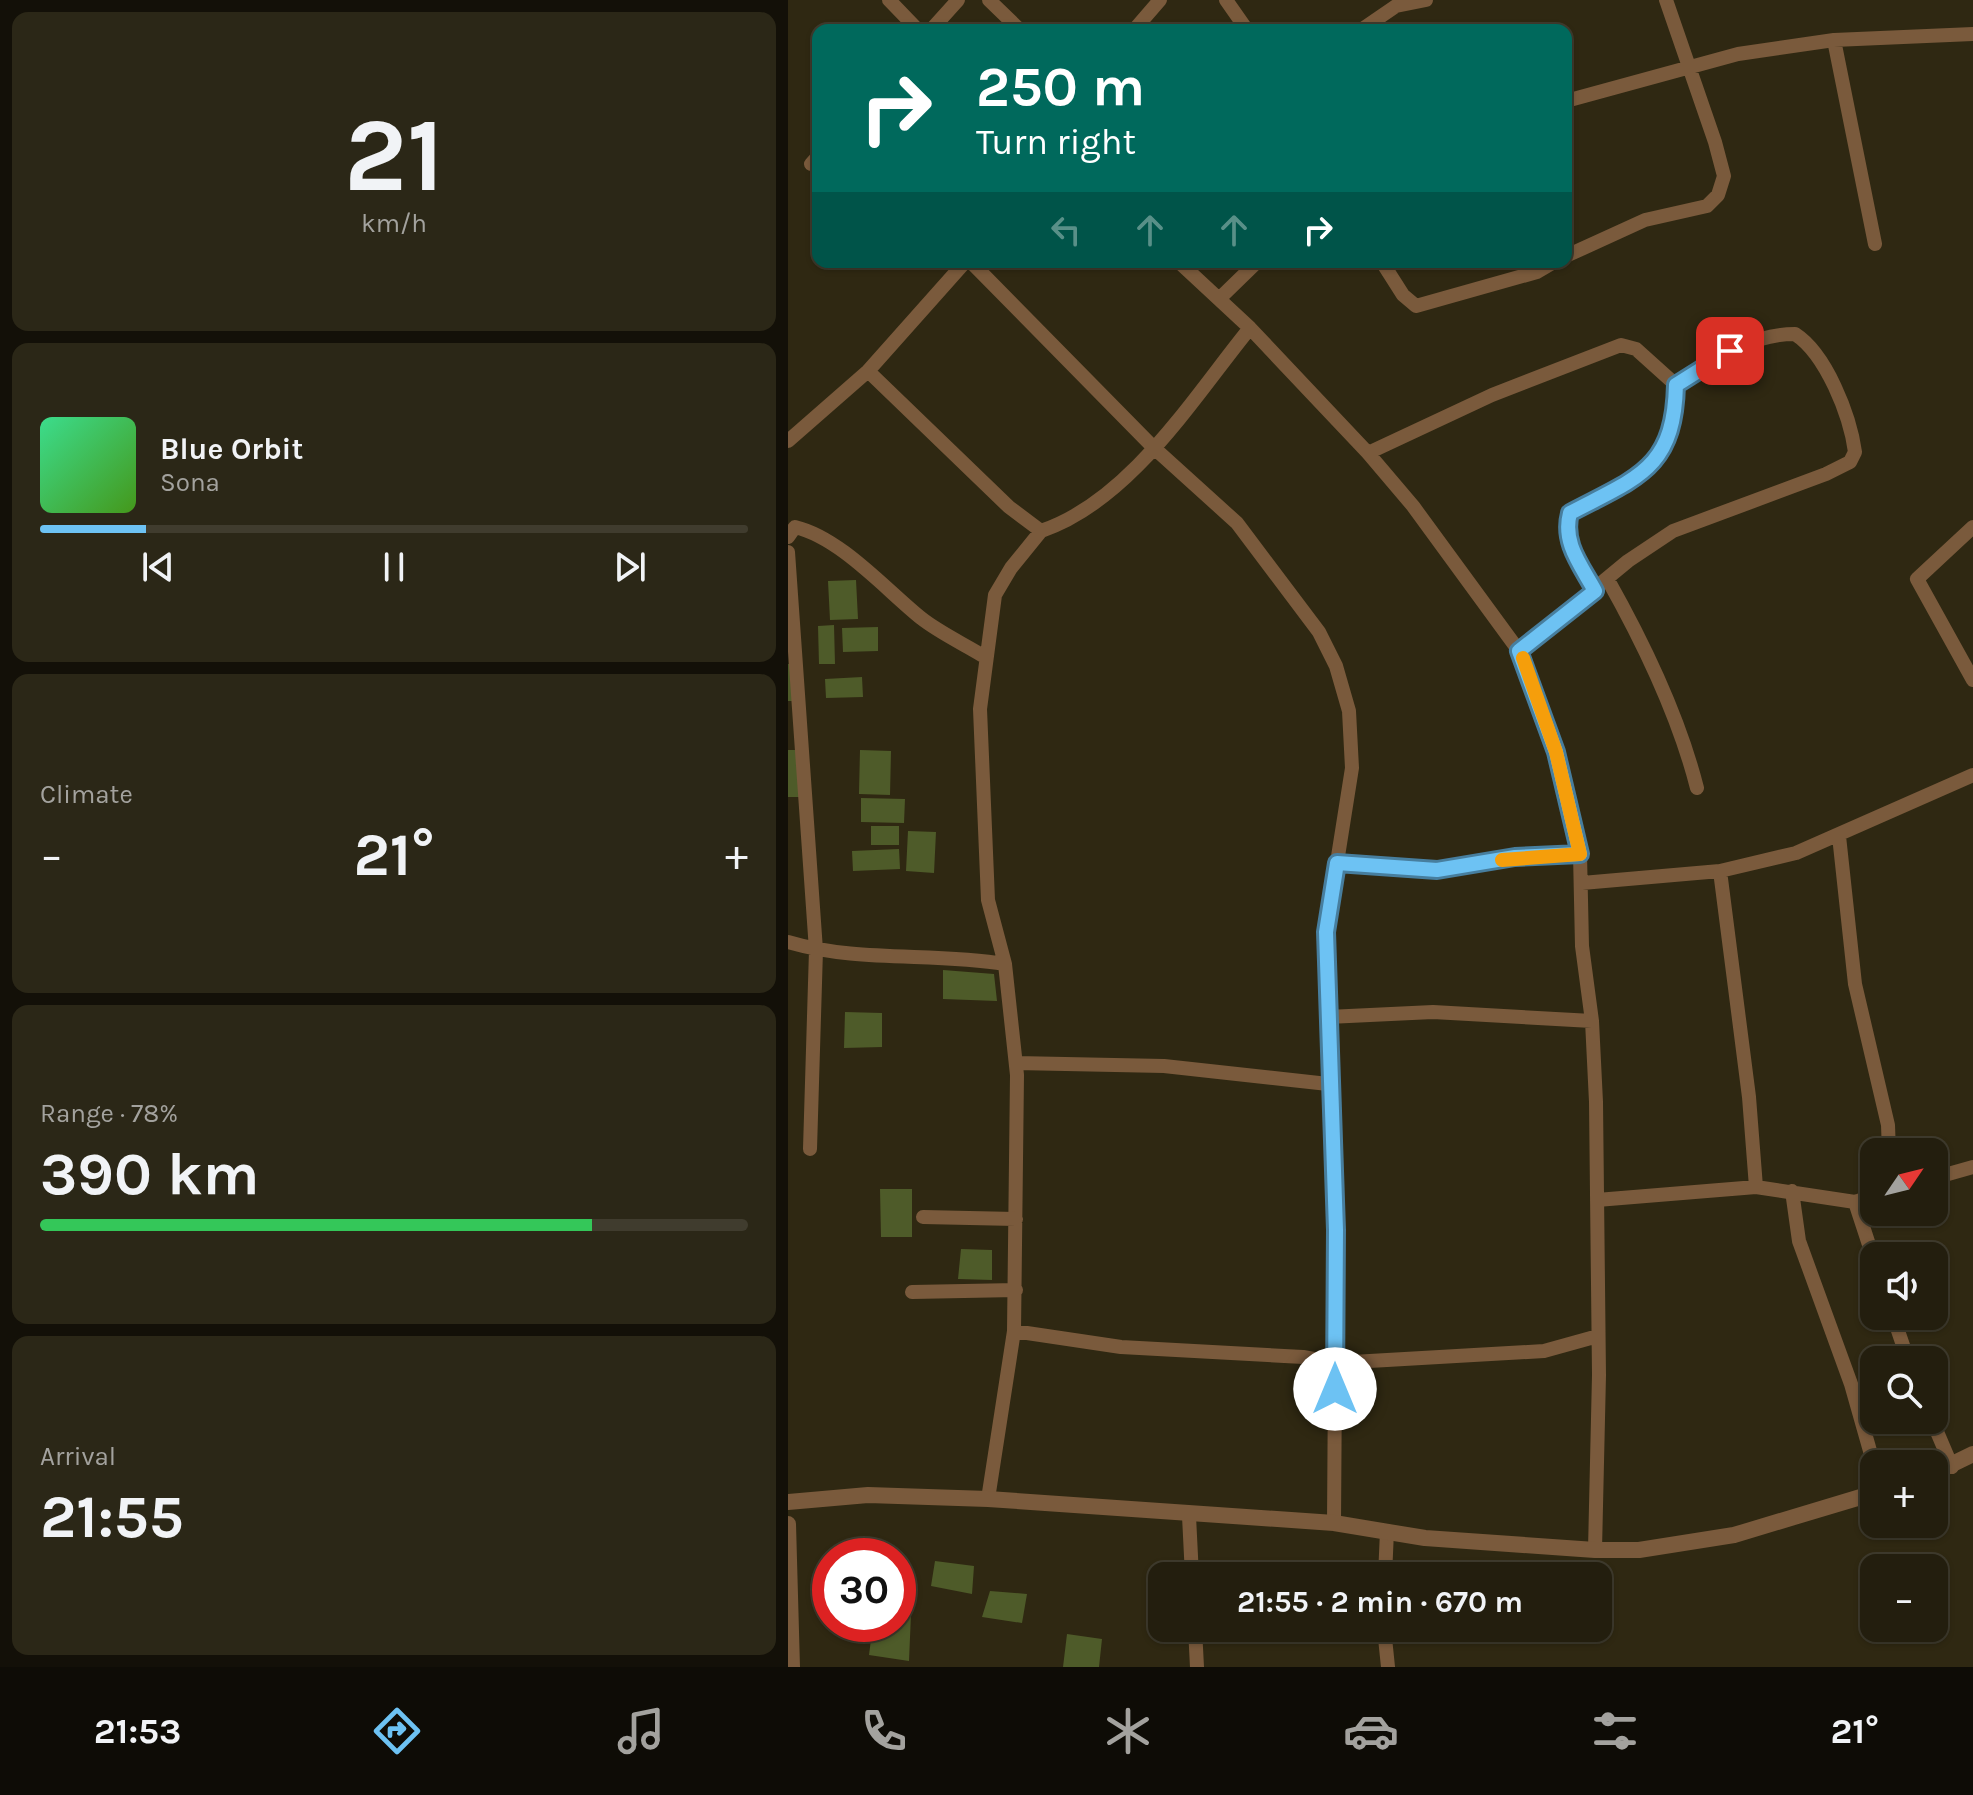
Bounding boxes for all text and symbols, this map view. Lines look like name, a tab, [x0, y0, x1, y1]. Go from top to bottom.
text: 250 m	[976, 54, 1145, 119]
icon: right	[844, 56, 948, 160]
text: 21	[344, 95, 444, 216]
text: Turn right	[976, 121, 1136, 163]
text: km/h	[361, 208, 427, 239]
icon: left	[1044, 208, 1088, 252]
icon: ahead	[1128, 208, 1172, 252]
icon: ahead	[1212, 208, 1256, 252]
icon: right	[1296, 208, 1340, 252]
pin	[1696, 317, 1764, 385]
icon: arrive	[1708, 329, 1752, 373]
text: Blue Orbit	[160, 431, 303, 467]
text: Sona	[160, 467, 220, 498]
icon: previous	[136, 545, 180, 589]
icon: pause	[372, 545, 416, 589]
icon: next	[608, 545, 652, 589]
text: Climate	[40, 779, 133, 810]
text: 21°	[354, 820, 435, 890]
text: −	[40, 830, 63, 881]
text: +	[725, 830, 748, 881]
text: Range · 78%	[40, 1098, 178, 1129]
north arrow	[1860, 1138, 1948, 1226]
map controls	[1860, 1138, 1948, 1642]
text: 390 km	[40, 1139, 259, 1209]
button: sound	[1860, 1242, 1948, 1330]
button: search	[1860, 1346, 1948, 1434]
position arrow	[1293, 1347, 1377, 1431]
text: Arrival	[40, 1441, 116, 1472]
button: +	[1860, 1450, 1948, 1538]
text: 21:55	[40, 1482, 184, 1552]
speed limit sign: 30	[812, 1538, 916, 1642]
button: −	[1860, 1554, 1948, 1642]
text: 21:55 · 2 min · 670 m	[1237, 1584, 1523, 1620]
icon: directions	[369, 1703, 425, 1759]
icon: music	[613, 1703, 669, 1759]
icon: phone	[856, 1703, 912, 1759]
icon: climate	[1100, 1703, 1156, 1759]
icon: car	[1343, 1703, 1399, 1759]
icon: filters	[1587, 1703, 1643, 1759]
text: 21:53	[94, 1710, 181, 1752]
text: 21°	[1831, 1710, 1879, 1752]

